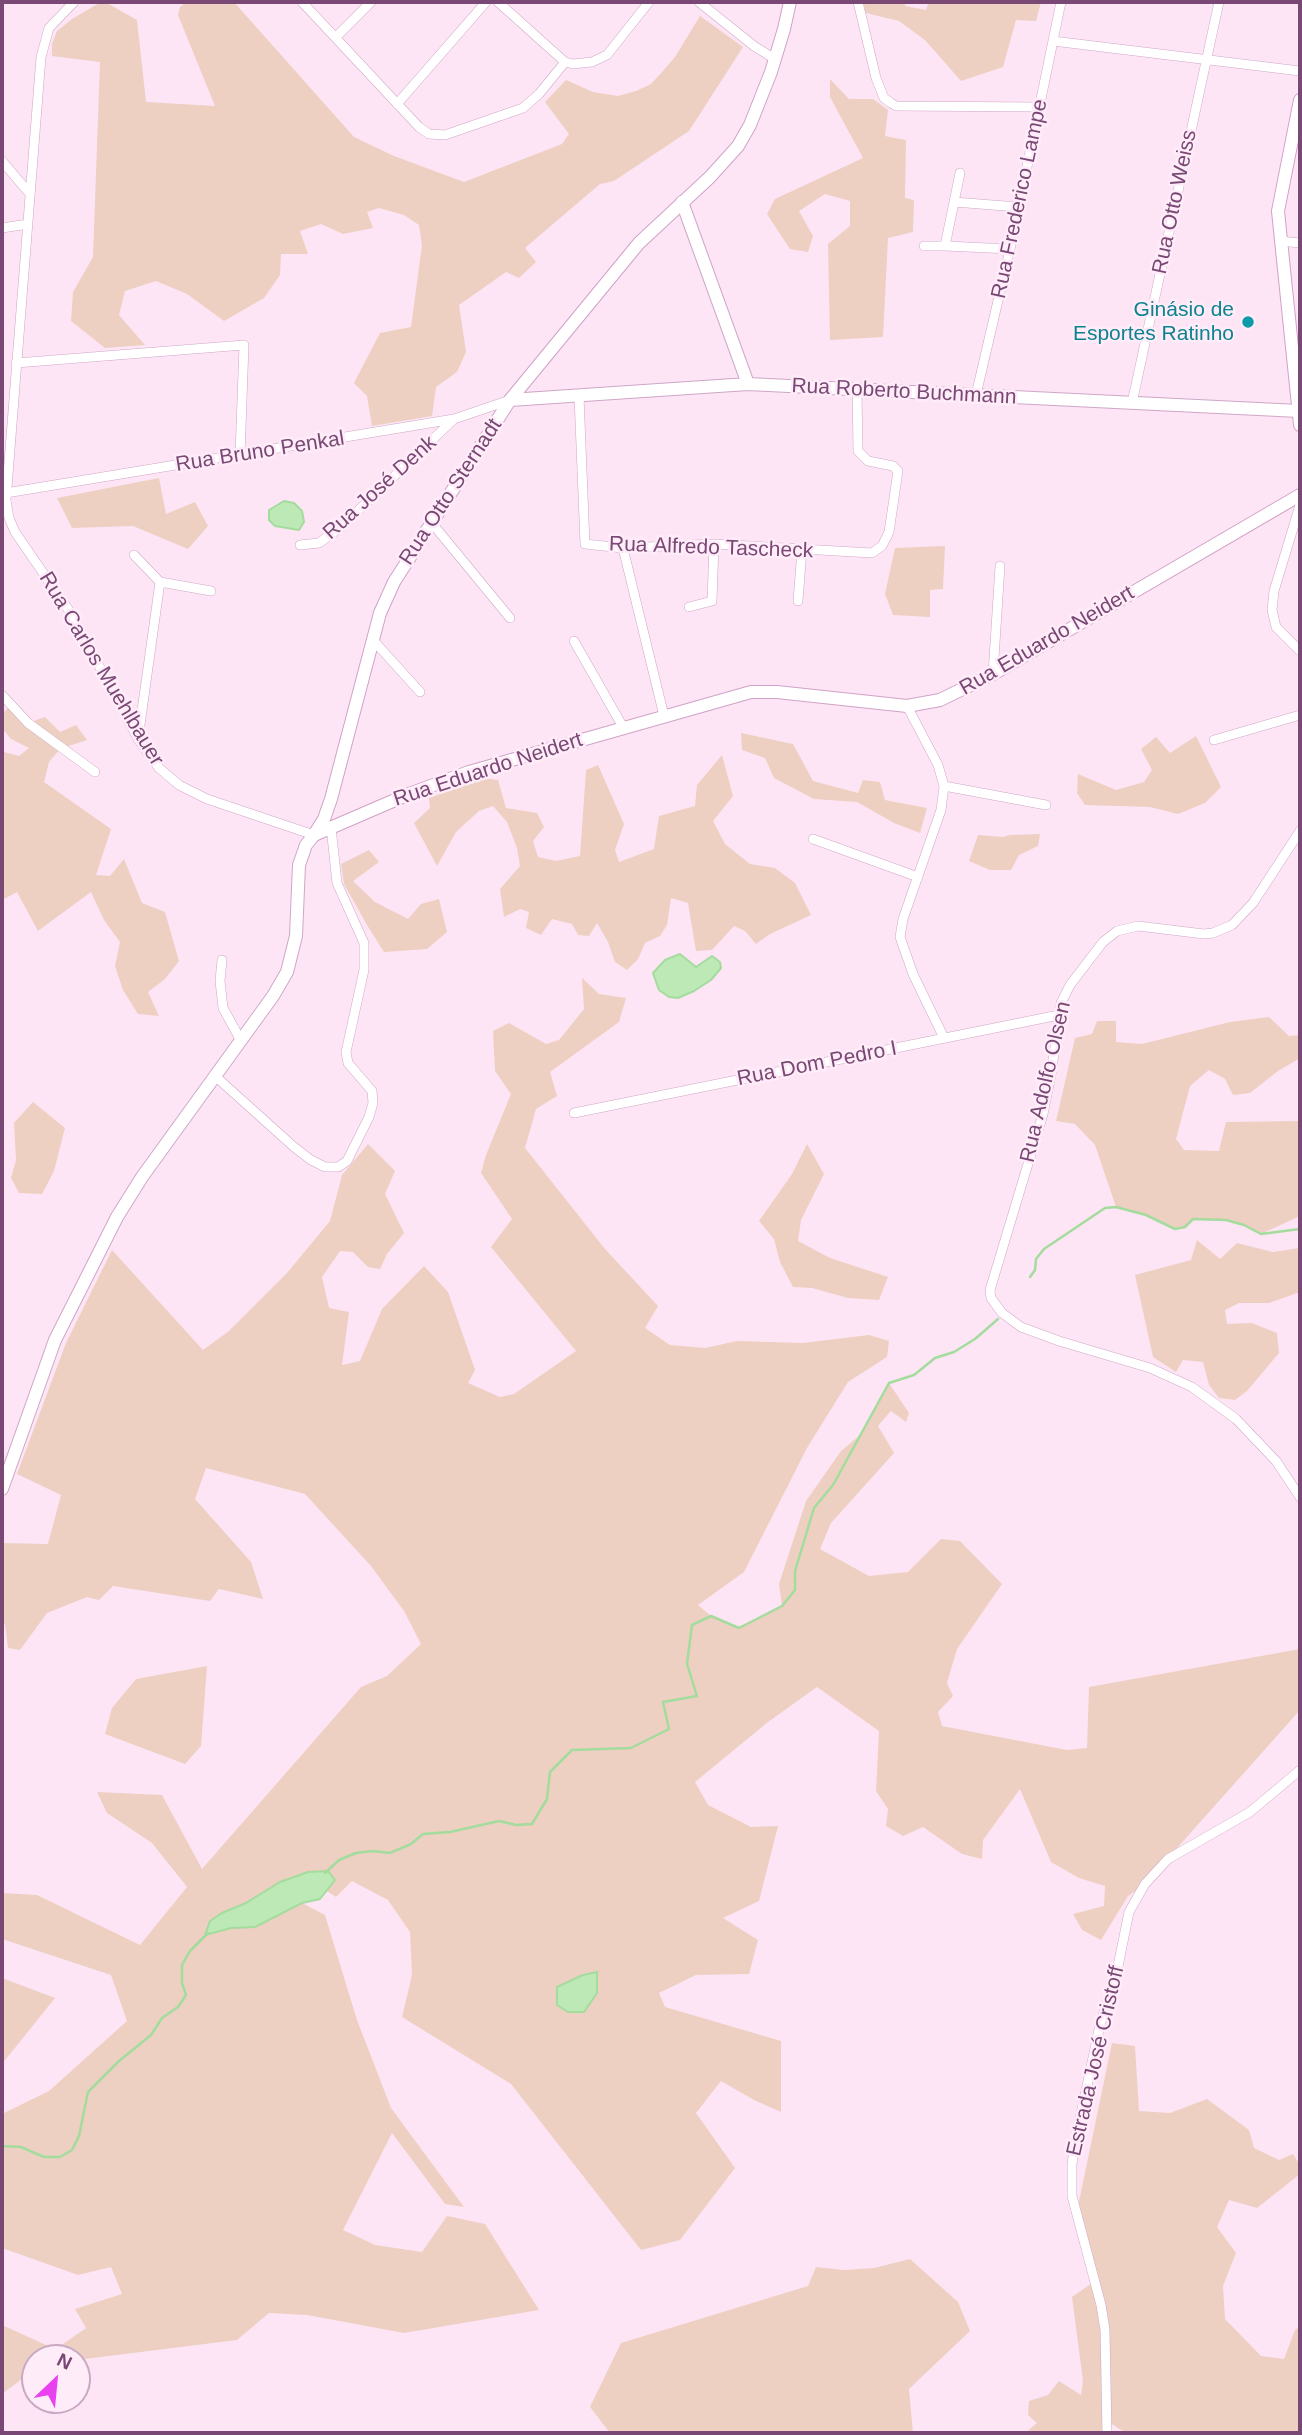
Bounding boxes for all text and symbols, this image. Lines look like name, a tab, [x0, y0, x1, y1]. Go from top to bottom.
street label: Rua Frederico Lampe	[987, 97, 1053, 301]
street label: Rua Otto Weiss	[1147, 128, 1203, 276]
place label: Ginásio de Esportes Ratinho	[1073, 297, 1234, 347]
marker: Ginásio de Esportes Ratinho	[1240, 314, 1256, 330]
street label: Rua Roberto Buchmann	[791, 374, 1017, 410]
street label: Rua Otto Sternadt	[394, 414, 508, 570]
street label: Rua Bruno Penkal	[174, 426, 346, 478]
street label: Rua José Denk	[318, 431, 442, 545]
street label: Rua Alfredo Tascheck	[608, 532, 814, 564]
street label: Rua Carlos Muehlbauer	[33, 567, 169, 771]
street label: Rua Eduardo Neidert	[955, 581, 1139, 701]
street label: Rua Eduardo Neidert	[390, 728, 586, 812]
street label: Rua Adolfo Olsen	[1015, 999, 1077, 1165]
street label: Rua Dom Pedro I	[735, 1036, 899, 1092]
street label: Estrada José Cristoff	[1062, 1963, 1130, 2159]
north arrow	[21, 2344, 91, 2414]
text: N	[54, 2349, 75, 2374]

